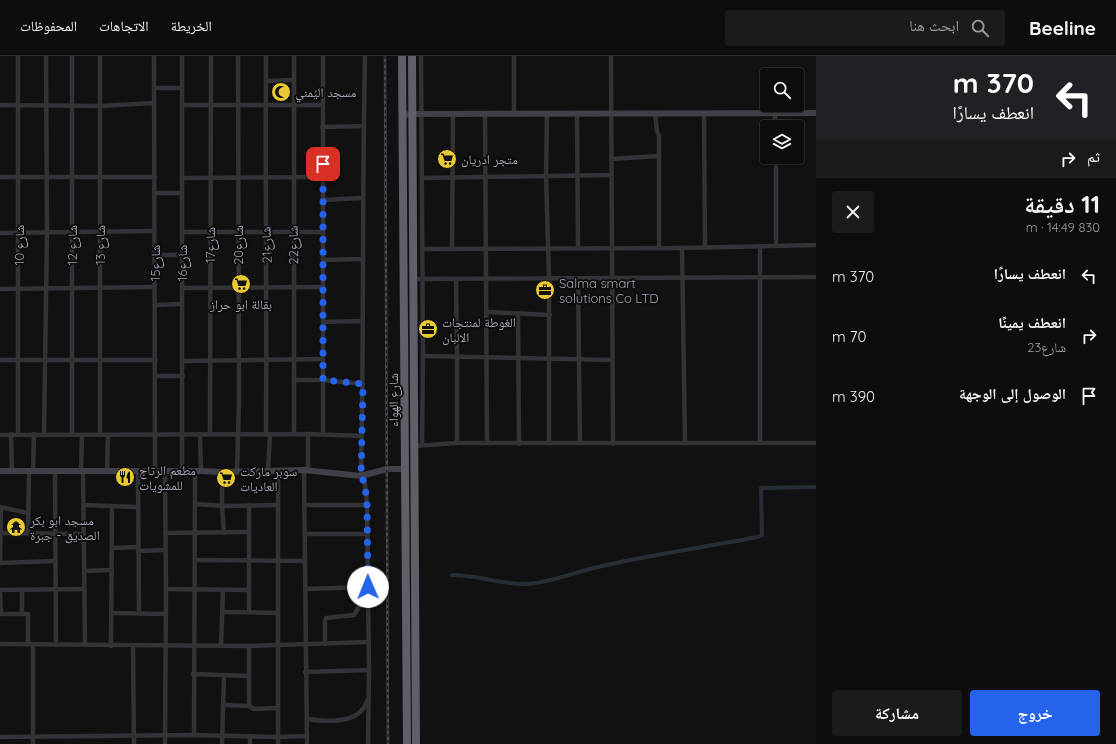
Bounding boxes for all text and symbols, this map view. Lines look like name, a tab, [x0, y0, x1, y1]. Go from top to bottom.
search box	[725, 10, 1005, 46]
text: ابحث هنا	[909, 16, 959, 35]
text: Beeline	[1029, 16, 1096, 40]
text: المحفوظات	[20, 17, 77, 35]
text: الاتجاهات	[99, 17, 149, 35]
text: الخريطة	[171, 17, 212, 35]
icon: search	[969, 17, 991, 39]
text: 370 m	[953, 65, 1034, 100]
map controls	[760, 68, 804, 164]
button: search	[760, 68, 804, 112]
icon: left	[1048, 72, 1100, 124]
mosque icon: مسجد اليُمني	[270, 81, 292, 103]
place label: مسجد اليُمني	[295, 84, 357, 103]
text: انعطف يسارًا	[952, 101, 1034, 124]
button: layers	[760, 120, 804, 164]
pin	[306, 147, 340, 181]
text: ثم	[1087, 147, 1100, 166]
supermarket icon: متجر ادريان	[436, 148, 458, 170]
icon: right	[1057, 148, 1079, 170]
place label: متجر ادريان	[461, 151, 518, 168]
icon: arrive	[312, 153, 334, 175]
text: 11 دقيقة	[1024, 189, 1100, 219]
button: close	[832, 191, 874, 233]
text: 830 m · 14:49	[1026, 219, 1100, 235]
street label: شارع 10	[11, 225, 29, 265]
street label: شارع 12	[64, 225, 82, 265]
street label: شارع 13	[92, 225, 110, 265]
street label: شارع20	[230, 225, 248, 265]
street label: شارع22	[285, 225, 303, 265]
street label: شارع21	[257, 226, 277, 264]
street label: شارع17	[202, 227, 220, 263]
street label: شارع15	[147, 245, 165, 281]
street label: شارع16	[174, 245, 192, 281]
text: انعطف يسارًا	[994, 264, 1066, 283]
icon: left	[1078, 265, 1100, 287]
text: 370 m	[832, 267, 874, 286]
supermarket icon: بقالة ابو حراز	[230, 273, 252, 295]
place label: Salma smart solutions Co LTD	[559, 275, 659, 306]
office icon: Salma smart solutions Co LTD	[534, 279, 556, 301]
place label: بقالة ابو حراز	[209, 296, 272, 313]
text: انعطف يمينًا	[998, 313, 1066, 332]
place label: الغوطة لمنتجات الالبان	[442, 314, 516, 346]
office icon: الغوطة لمنتجات الالبان	[417, 318, 439, 340]
icon: right	[1078, 325, 1100, 347]
text: 70 m	[832, 327, 866, 346]
text: شارع23	[1027, 339, 1066, 355]
street label: شارع الهواء	[385, 373, 403, 427]
text: الوصول إلى الوجهة	[959, 384, 1066, 403]
icon: arrive	[1078, 385, 1100, 407]
text: 390 m	[832, 387, 875, 406]
place label: مطعم الرتاج للمشويات	[139, 462, 196, 494]
place label: سوبر ماركت العاديات	[240, 463, 297, 494]
restaurant icon: مطعم الرتاج للمشويات	[114, 466, 136, 488]
supermarket icon: سوبر ماركت العاديات	[215, 467, 237, 489]
place label: مسجد ابو بكر الصديق - جبرة	[29, 512, 100, 544]
temple icon: مسجد ابو بكر الصديق - جبرة	[5, 516, 27, 538]
position arrow	[347, 566, 389, 608]
button: مشاركة	[832, 690, 962, 736]
button: خروج	[970, 690, 1100, 736]

